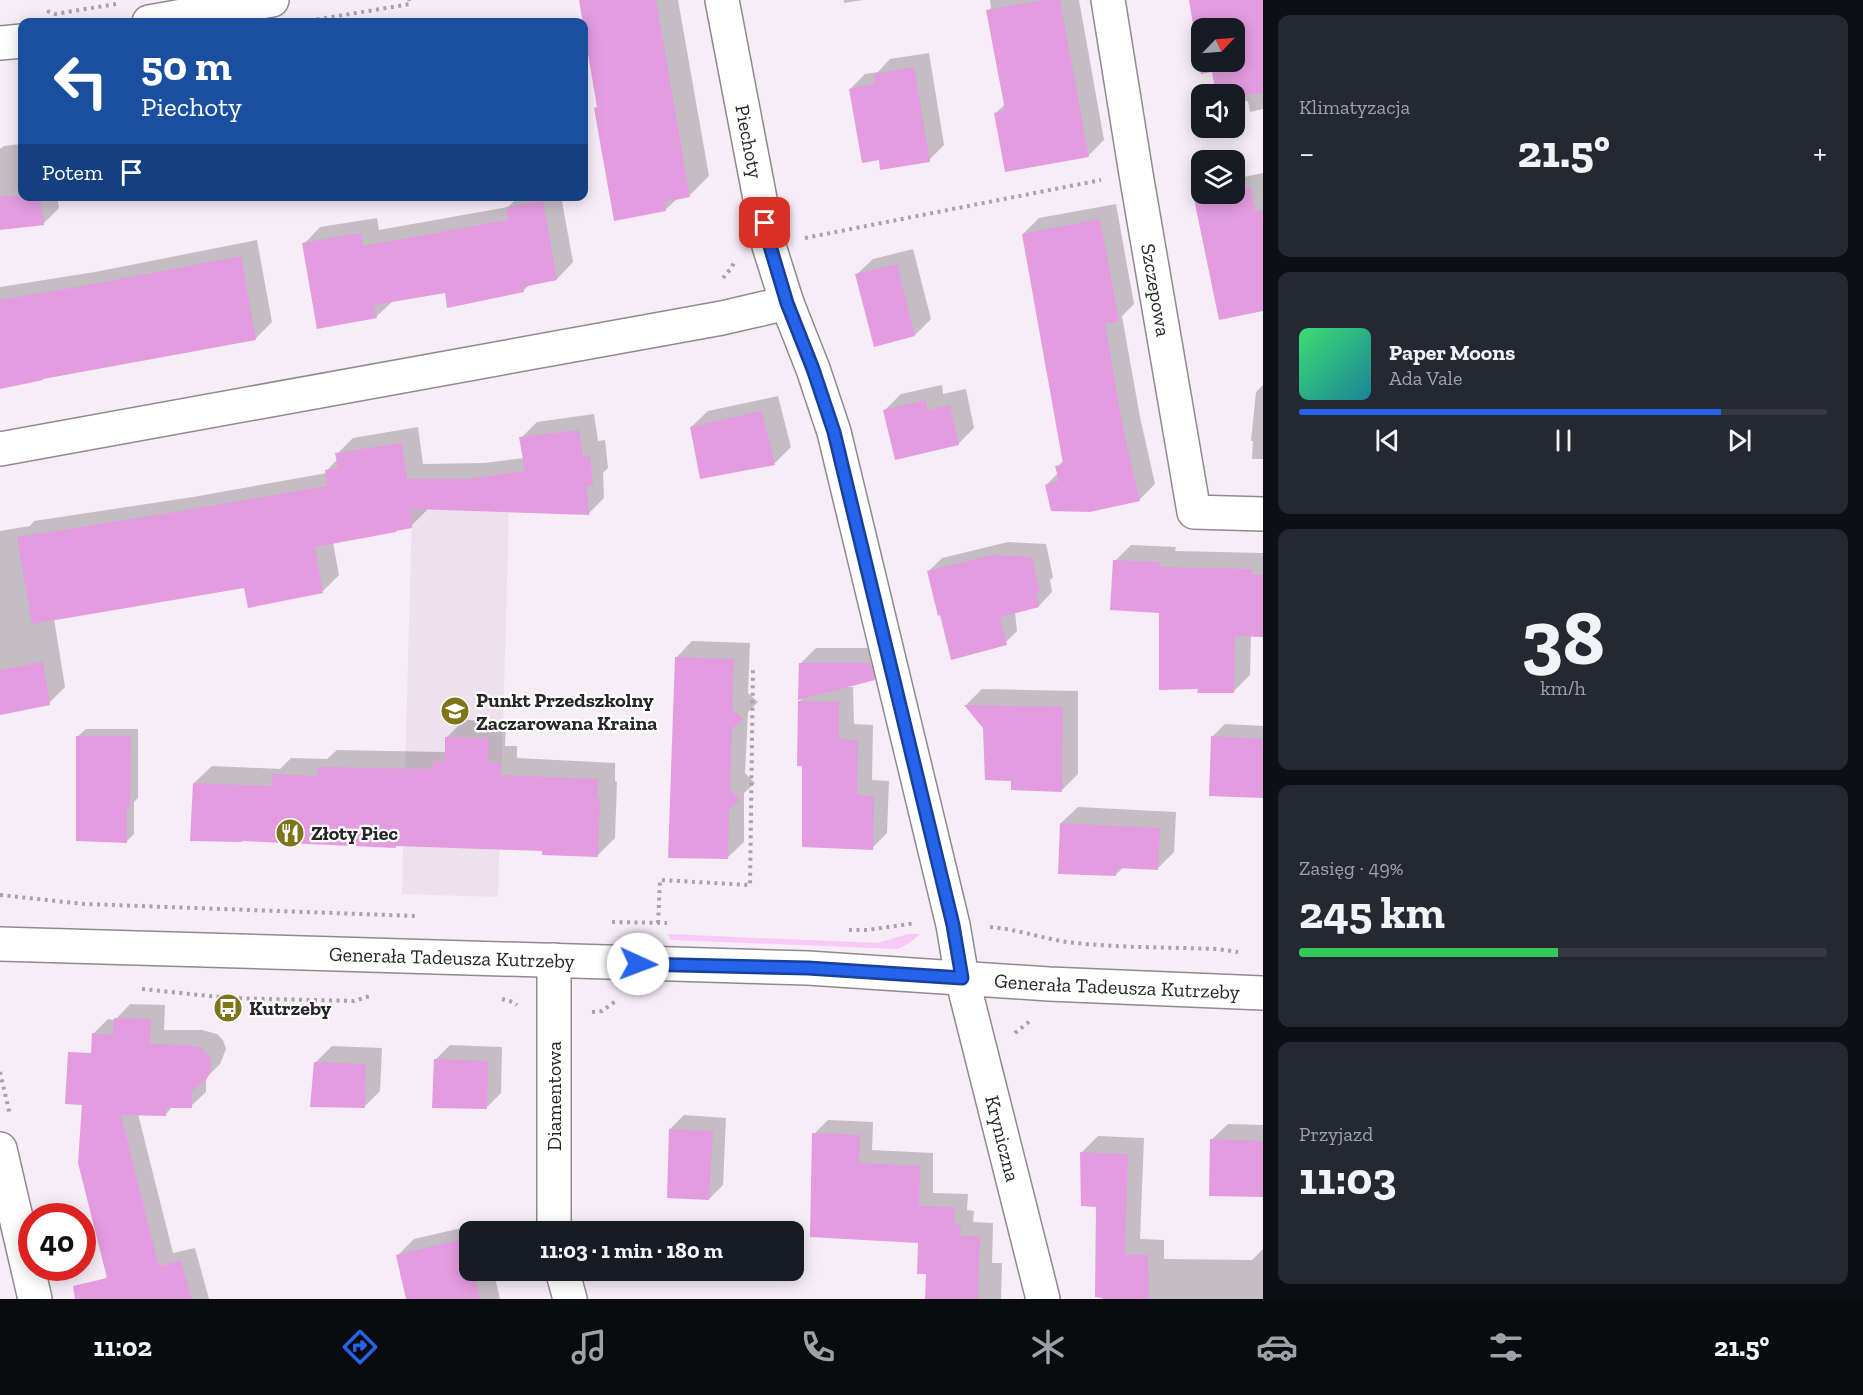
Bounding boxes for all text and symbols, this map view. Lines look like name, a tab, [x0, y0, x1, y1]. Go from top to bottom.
north arrow	[1191, 18, 1245, 72]
map controls	[1191, 18, 1245, 204]
text: 50 m	[141, 40, 232, 91]
icon: left	[42, 42, 120, 120]
button: sound	[1191, 84, 1245, 138]
text: Piechoty	[141, 91, 242, 123]
text: Klimatyzacja	[1299, 95, 1410, 119]
street label: Piechoty	[730, 102, 768, 181]
text: 21.5°	[1518, 125, 1610, 179]
text: −	[1299, 133, 1314, 172]
text: +	[1813, 133, 1827, 172]
button: layers	[1191, 150, 1245, 204]
icon: arrive	[115, 156, 148, 189]
text: Potem	[42, 159, 103, 186]
pin	[739, 197, 790, 248]
icon: arrive	[748, 206, 781, 239]
street label: Szczepowa	[1136, 242, 1176, 339]
text: Paper Moons	[1389, 339, 1515, 366]
text: Ada Vale	[1389, 366, 1462, 390]
icon: previous	[1371, 424, 1404, 457]
icon: pause	[1547, 424, 1580, 457]
icon: next	[1723, 424, 1756, 457]
text: 38	[1521, 590, 1605, 684]
text: km/h	[1540, 676, 1586, 700]
place label: Punkt Przedszkolny Zaczarowana Kraina	[476, 688, 657, 735]
school or university icon: Punkt Przedszkolny Zaczarowana Kraina	[439, 695, 471, 727]
restaurant icon: Złoty Piec	[274, 817, 306, 849]
place label: Złoty Piec	[311, 821, 398, 845]
text: Zasięg · 49%	[1299, 856, 1404, 880]
text: 245 km	[1299, 886, 1445, 940]
position arrow	[606, 932, 670, 996]
street label: Generała Tadeusza Kutrzeby	[329, 942, 576, 973]
street label: Generała Tadeusza Kutrzeby	[993, 968, 1241, 1004]
bus stop icon: Kutrzeby	[212, 992, 244, 1024]
place label: Kutrzeby	[249, 996, 332, 1020]
street label: Diamentowa	[542, 1041, 566, 1151]
street label: Kryniczna	[980, 1093, 1025, 1185]
text: Przyjazd	[1299, 1122, 1373, 1146]
text: 11:03	[1299, 1152, 1396, 1206]
speed limit sign: 40	[18, 1203, 96, 1281]
text: 11:03 · 1 min · 180 m	[540, 1237, 723, 1264]
icon: directions	[339, 1326, 381, 1368]
icon: music	[568, 1326, 610, 1368]
icon: phone	[797, 1326, 839, 1368]
icon: climate	[1027, 1326, 1069, 1368]
icon: car	[1256, 1326, 1298, 1368]
icon: filters	[1485, 1326, 1527, 1368]
text: 11:02	[94, 1331, 152, 1363]
text: 21.5°	[1714, 1331, 1769, 1363]

